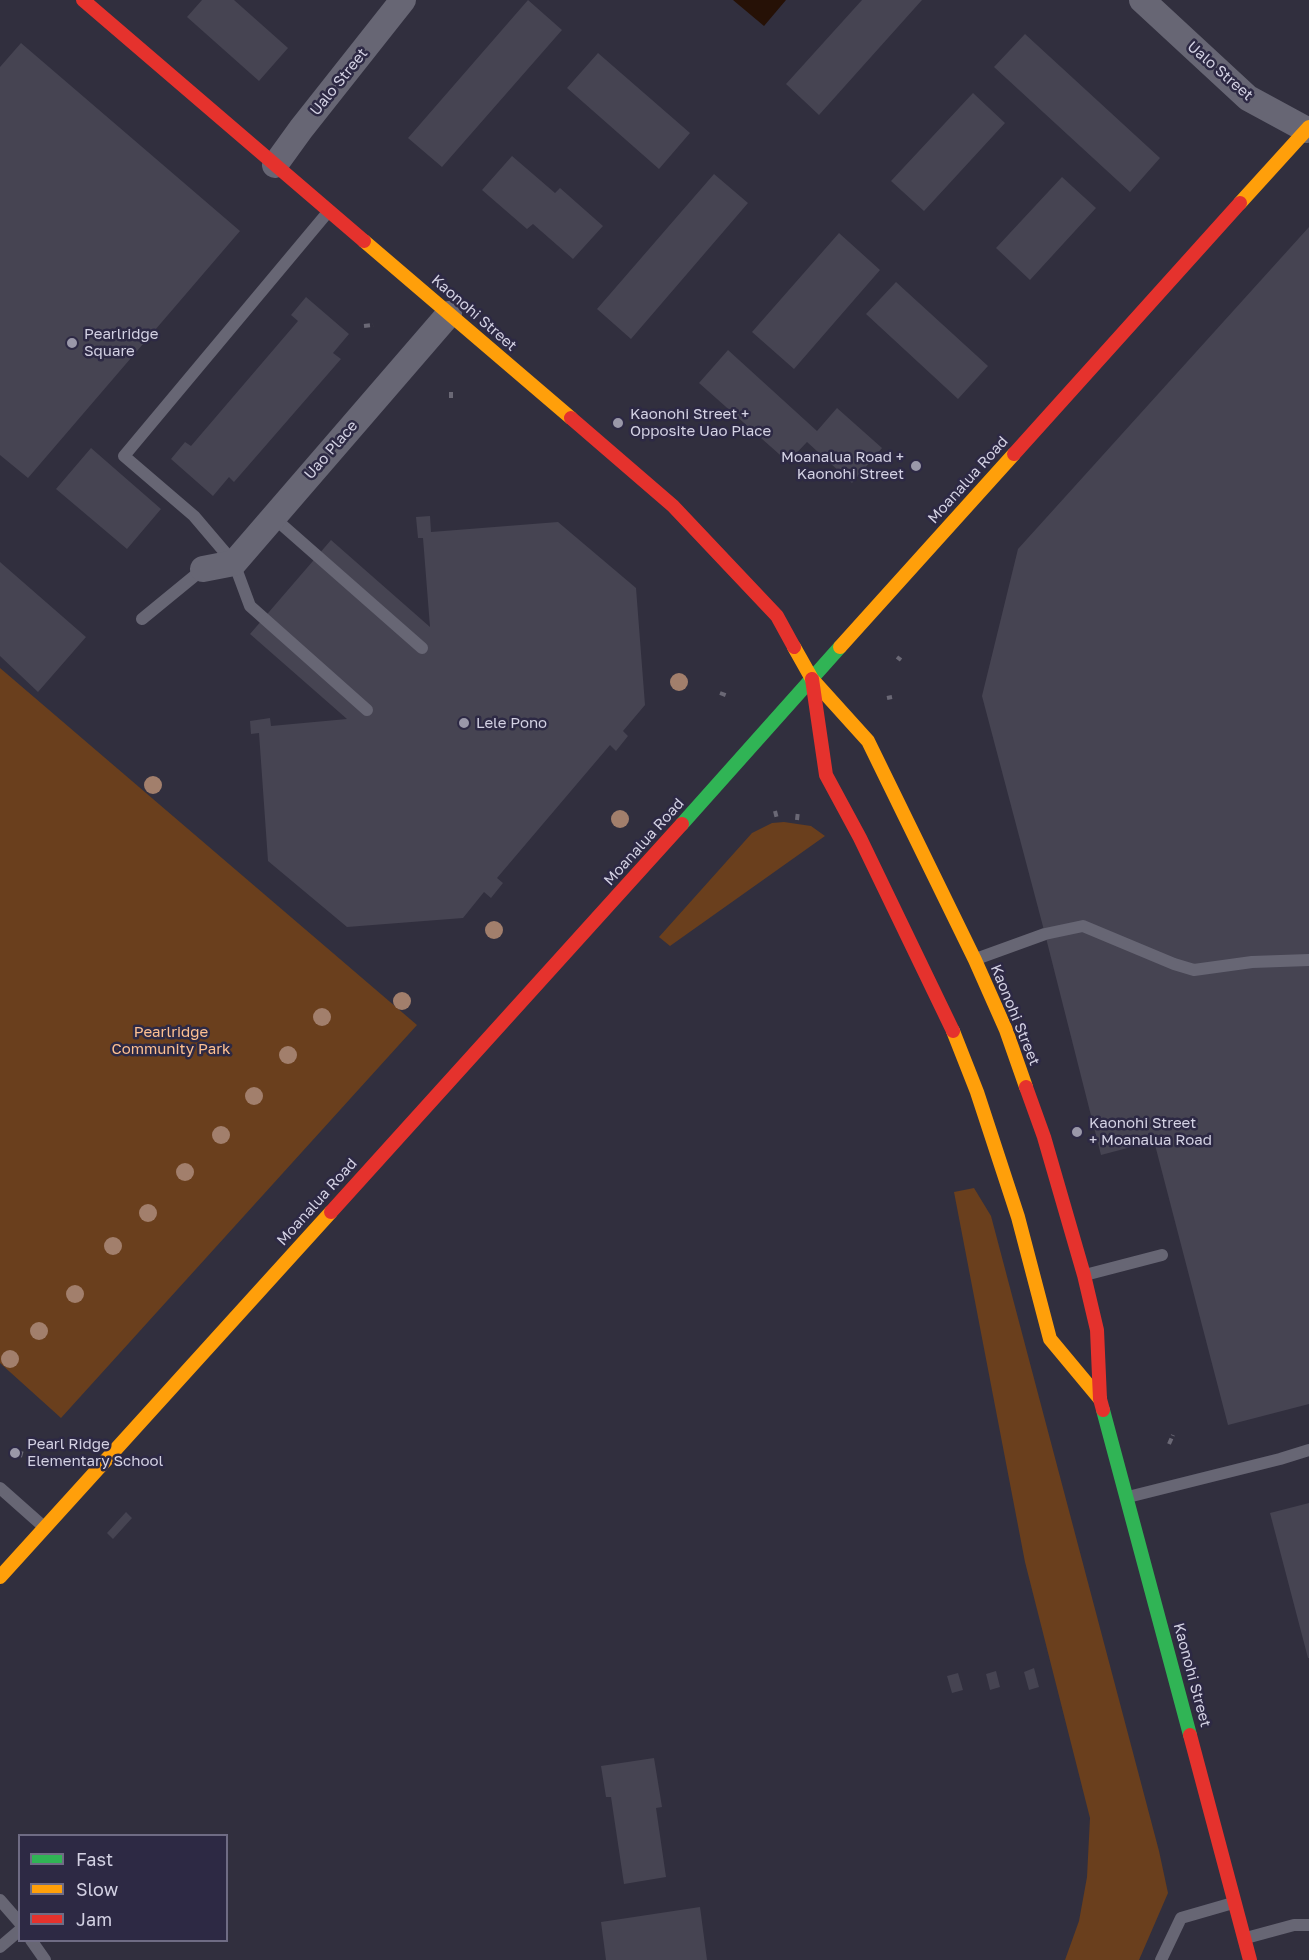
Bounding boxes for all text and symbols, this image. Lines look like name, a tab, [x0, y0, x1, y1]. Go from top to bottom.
street label: Ualo Street	[1183, 38, 1257, 104]
street label: Ualo Street	[306, 45, 372, 119]
street label: Kaonohi Street	[428, 271, 520, 355]
place label: Pearlridge Square	[84, 325, 159, 360]
marker: Pearlridge Square	[65, 336, 79, 350]
place label: Kaonohi Street + Opposite Uao Place	[630, 405, 771, 440]
marker: Kaonohi Street + Opposite Uao Place	[611, 416, 625, 430]
street label: Uao Place	[301, 417, 361, 483]
street label: Moanalua Road	[924, 433, 1012, 527]
place label: Moanalua Road + Kaonohi Street	[781, 448, 904, 483]
marker: Moanalua Road + Kaonohi Street	[909, 459, 923, 473]
place label: Lele Pono	[476, 714, 547, 732]
marker: Lele Pono	[457, 716, 471, 730]
street label: Moanalua Road	[600, 795, 688, 889]
street label: Kaonohi Street	[987, 962, 1043, 1068]
park label: Pearlridge Community Park	[112, 1023, 230, 1058]
place label: Kaonohi Street + Moanalua Road	[1089, 1114, 1212, 1149]
marker: Kaonohi Street + Moanalua Road	[1070, 1125, 1084, 1139]
street label: Moanalua Road	[273, 1155, 361, 1249]
place label: Pearl Ridge Elementary School	[27, 1435, 163, 1470]
marker: Pearl Ridge Elementary School	[8, 1446, 22, 1460]
street label: Kaonohi Street	[1169, 1621, 1215, 1729]
legend	[18, 1834, 228, 1942]
text: Fast	[76, 1848, 113, 1870]
text: Slow	[76, 1878, 118, 1900]
text: Jam	[76, 1908, 112, 1930]

